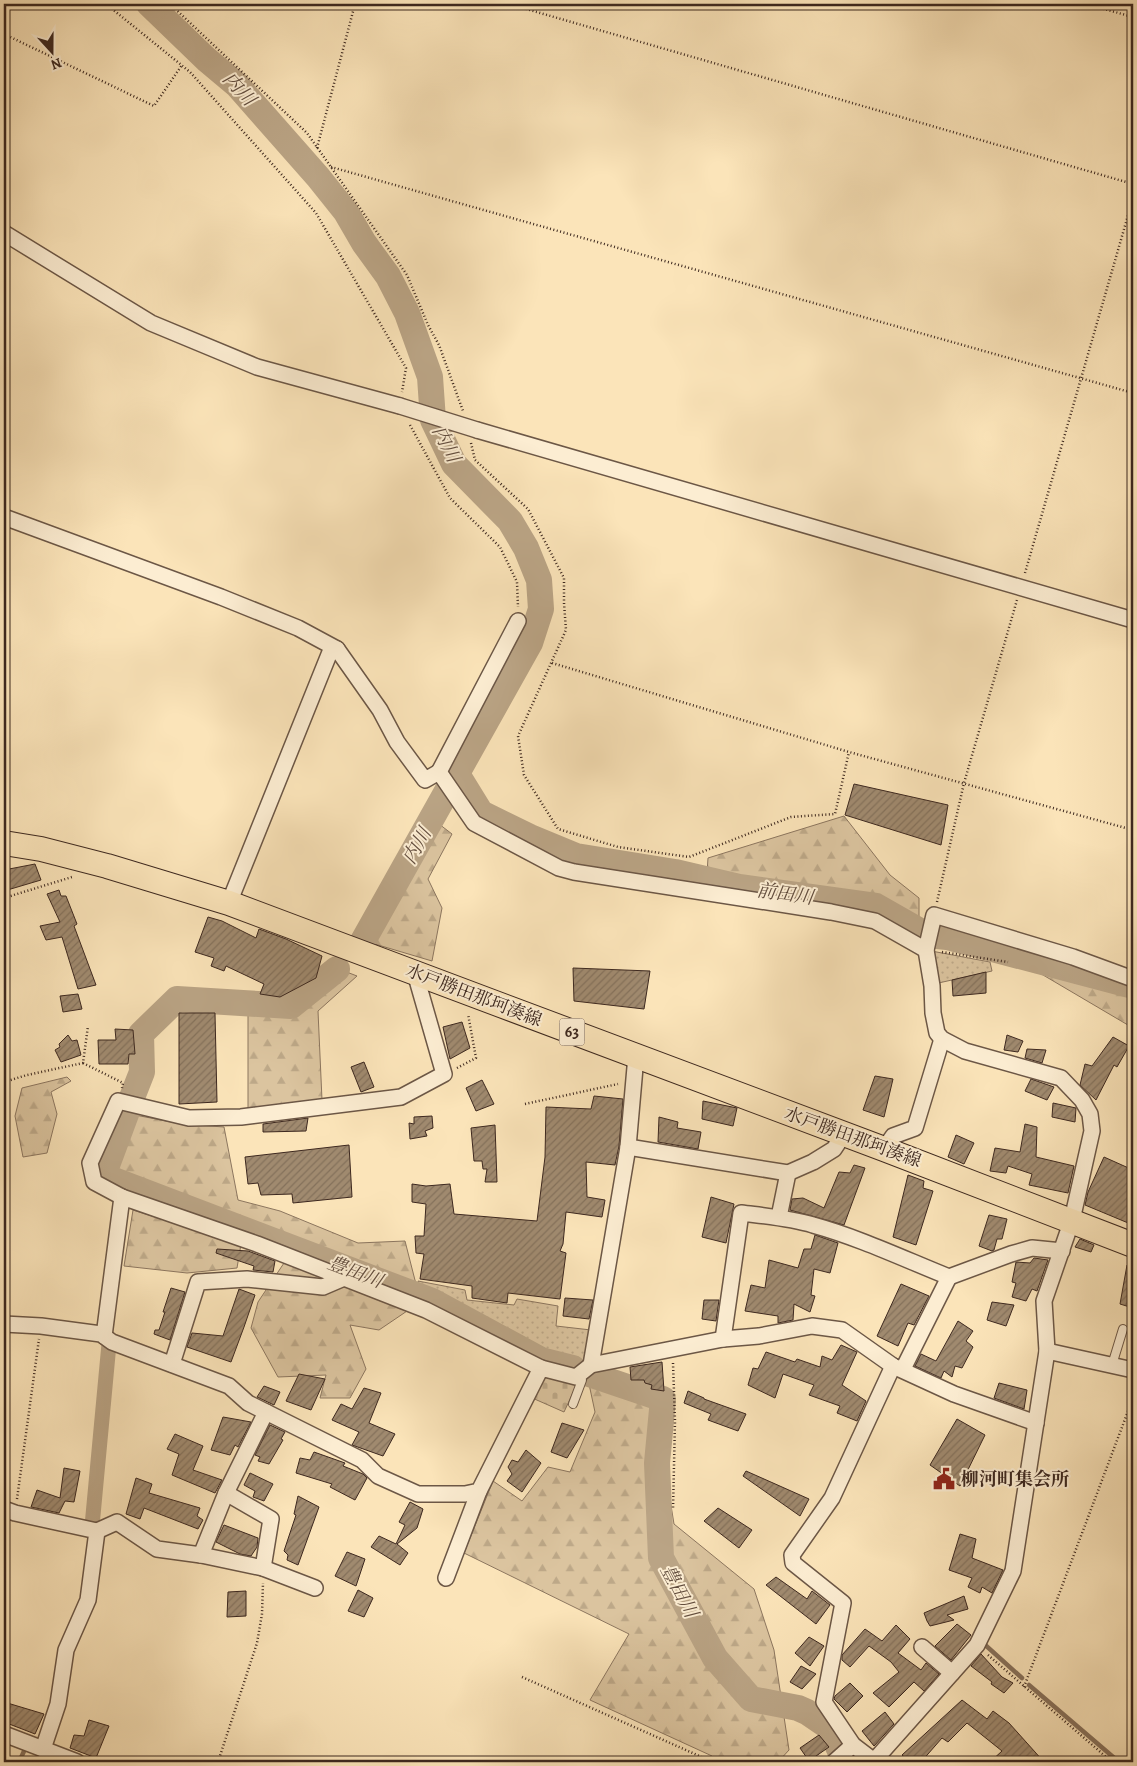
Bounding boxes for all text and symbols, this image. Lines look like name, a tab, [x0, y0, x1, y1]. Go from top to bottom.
north arrow	[28, 28, 78, 78]
text: N	[48, 53, 65, 74]
water label: 内川	[217, 66, 263, 113]
water label: 内川	[426, 421, 467, 469]
water label: 内川	[396, 821, 439, 869]
water label: 前田川	[755, 877, 817, 911]
street label: 水戸勝田那珂湊線	[402, 958, 546, 1032]
road number: 63	[560, 1019, 584, 1046]
street label: 水戸勝田那珂湊線	[781, 1101, 925, 1173]
water label: 豊田川	[324, 1250, 388, 1295]
public building icon: 柳河町集会所	[931, 1466, 957, 1492]
place label: 柳河町集会所	[961, 1467, 1069, 1491]
water label: 豊田川	[654, 1560, 705, 1624]

